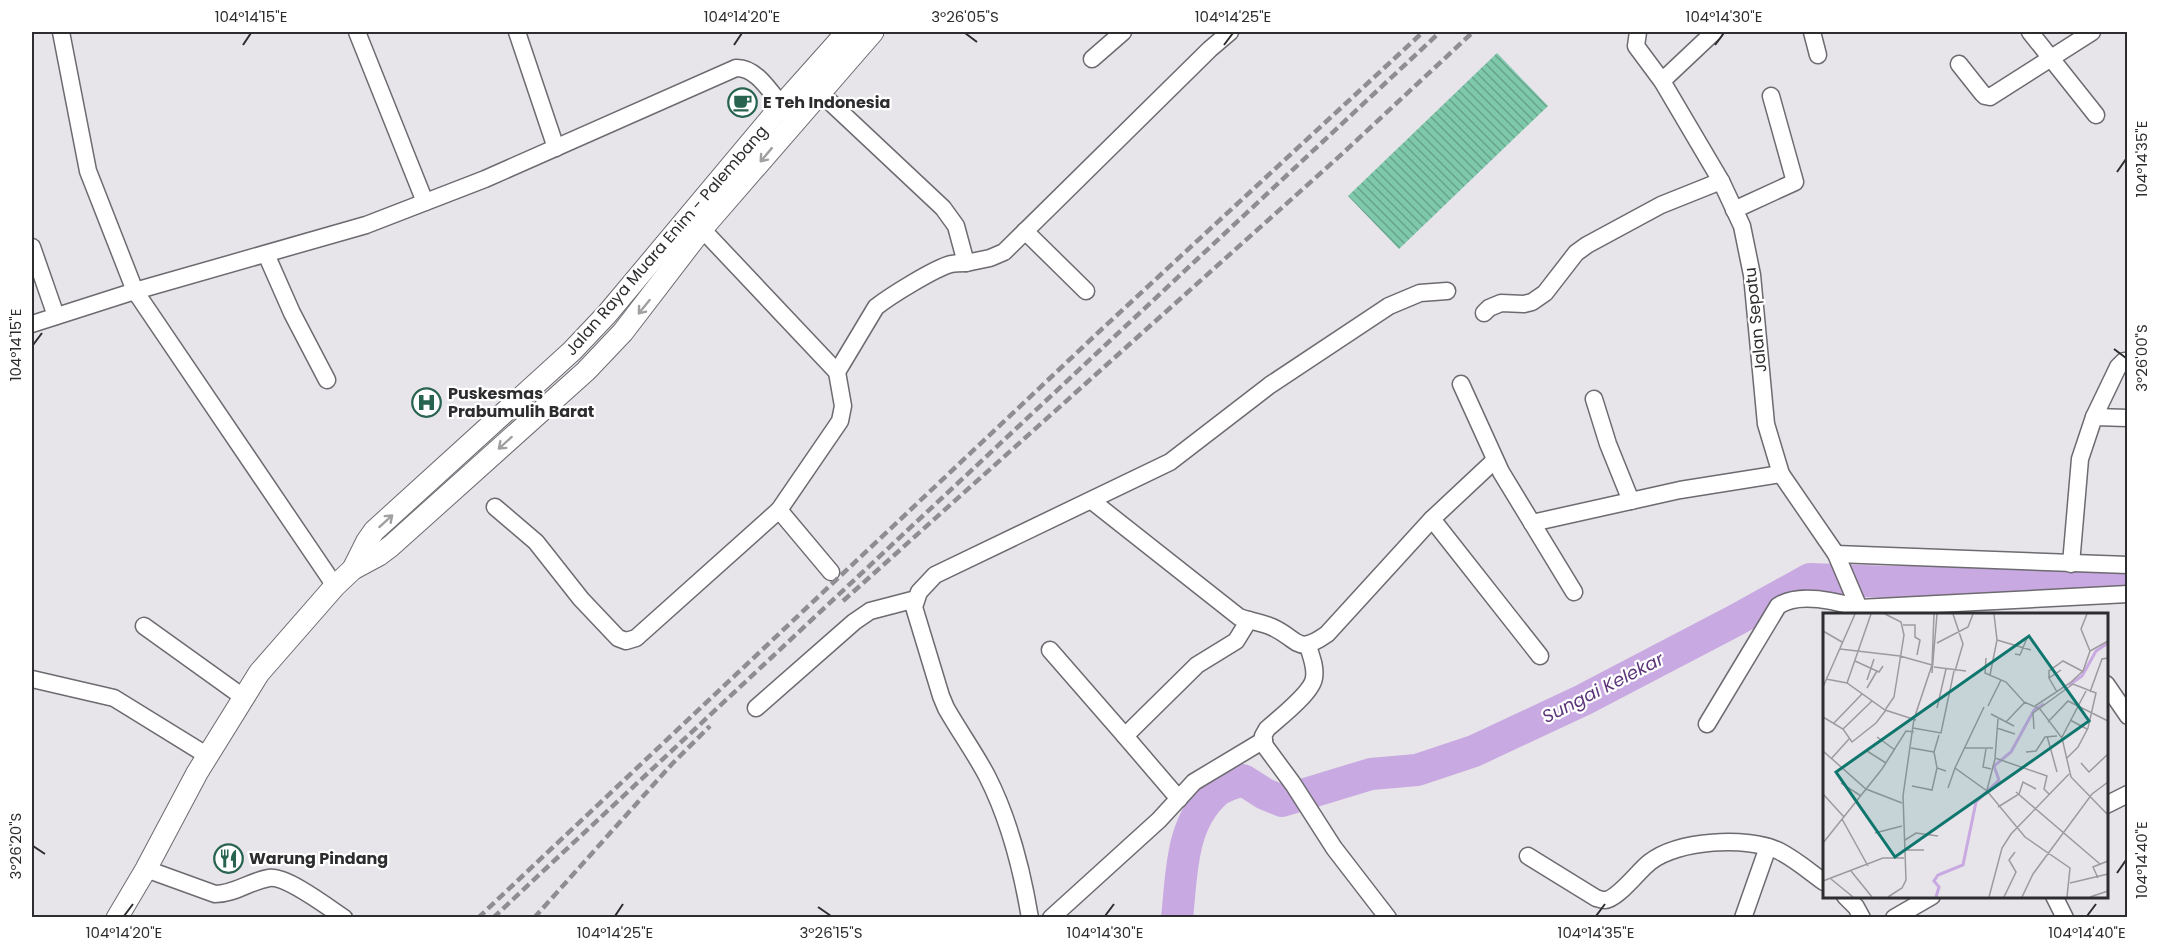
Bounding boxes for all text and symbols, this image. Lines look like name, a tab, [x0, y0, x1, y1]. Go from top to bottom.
text: 104°14'15"E	[215, 6, 287, 27]
text: 104°14'20"E	[704, 6, 780, 27]
text: 3°26'05"S	[931, 6, 999, 27]
text: 104°14'25"E	[1195, 6, 1271, 27]
text: 104°14'30"E	[1686, 6, 1762, 27]
cafe icon: E Teh Indonesia	[726, 86, 758, 118]
place label: E Teh Indonesia	[763, 91, 890, 114]
street label: Jalan Raya Muara Enim - Palembang	[560, 120, 773, 360]
text: 104°14'35"E	[2131, 121, 2152, 197]
one-way arrow	[759, 147, 772, 163]
street label: Jalan Sepatu	[1739, 266, 1772, 374]
one-way arrow	[637, 298, 650, 314]
text: 104°14'15"E	[5, 309, 26, 381]
text: 3°26'00"S	[2131, 324, 2152, 392]
place label: Puskesmas Prabumulih Barat	[448, 382, 594, 423]
hospital icon: Puskesmas Prabumulih Barat	[411, 386, 443, 418]
one-way arrow	[498, 436, 513, 450]
one-way arrow	[378, 514, 393, 528]
inset map	[1823, 613, 2108, 898]
water label: Sungai Kelekar	[1538, 646, 1669, 729]
text: 3°26'20"S	[5, 813, 26, 879]
text: 104°14'40"E	[2131, 821, 2152, 899]
restaurant icon: Warung Pindang	[212, 842, 244, 874]
place label: Warung Pindang	[249, 847, 388, 870]
text: 104°14'20"E	[86, 922, 162, 943]
text: 104°14'25"E	[577, 922, 653, 943]
text: 3°26'15"S	[800, 922, 862, 943]
text: 104°14'30"E	[1067, 922, 1143, 943]
text: 104°14'35"E	[1558, 922, 1634, 943]
text: 104°14'40"E	[2048, 922, 2126, 943]

